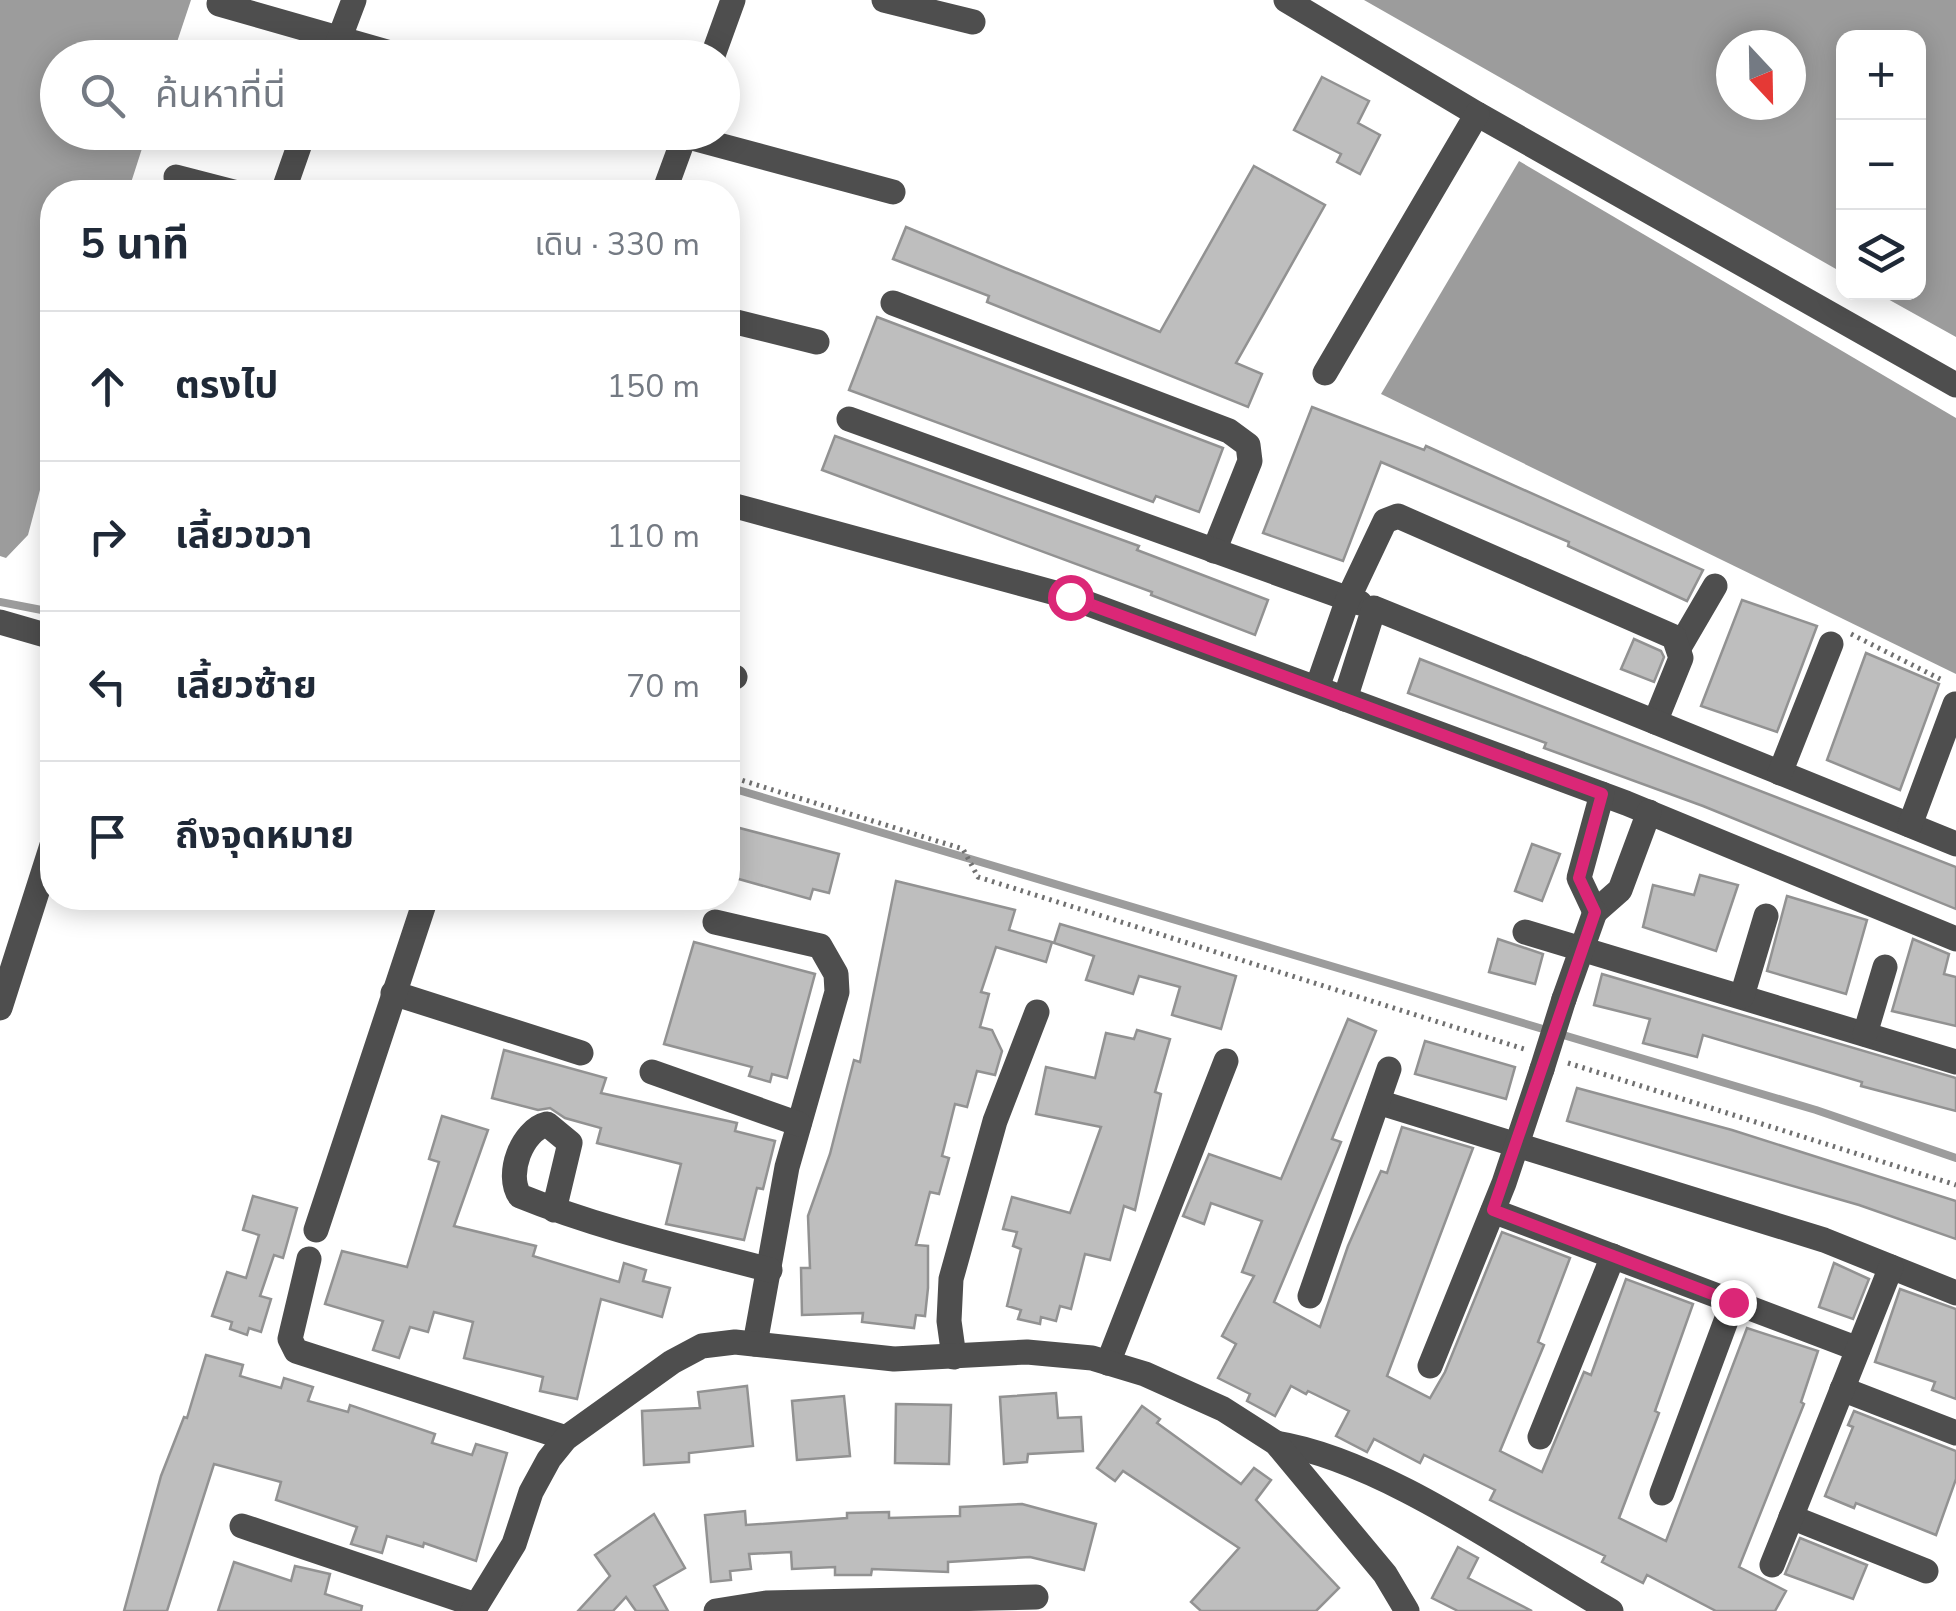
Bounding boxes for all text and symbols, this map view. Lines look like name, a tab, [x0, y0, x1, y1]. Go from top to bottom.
north arrow	[1716, 30, 1806, 120]
map controls	[1836, 30, 1926, 300]
button: +	[1836, 30, 1926, 120]
search box	[40, 40, 740, 150]
icon: search	[75, 68, 130, 123]
text: ค้นหาที่นี่	[155, 69, 286, 120]
button: −	[1836, 120, 1926, 210]
button: layers	[1836, 210, 1926, 300]
text: 5 นาที	[80, 216, 189, 273]
text: เดิน · 330 m	[535, 223, 700, 266]
icon: ahead	[80, 359, 135, 414]
text: ตรงไป	[175, 360, 278, 411]
text: 150 m	[607, 365, 700, 408]
icon: right	[80, 509, 135, 564]
text: เลี้ยวขวา	[175, 510, 312, 561]
text: 110 m	[607, 515, 700, 558]
route start	[1048, 575, 1094, 621]
icon: left	[80, 659, 135, 714]
text: เลี้ยวซ้าย	[175, 660, 317, 711]
text: 70 m	[626, 665, 700, 708]
icon: arrive	[80, 809, 135, 864]
text: ถึงจุดหมาย	[175, 810, 354, 861]
route end	[1711, 1280, 1757, 1326]

